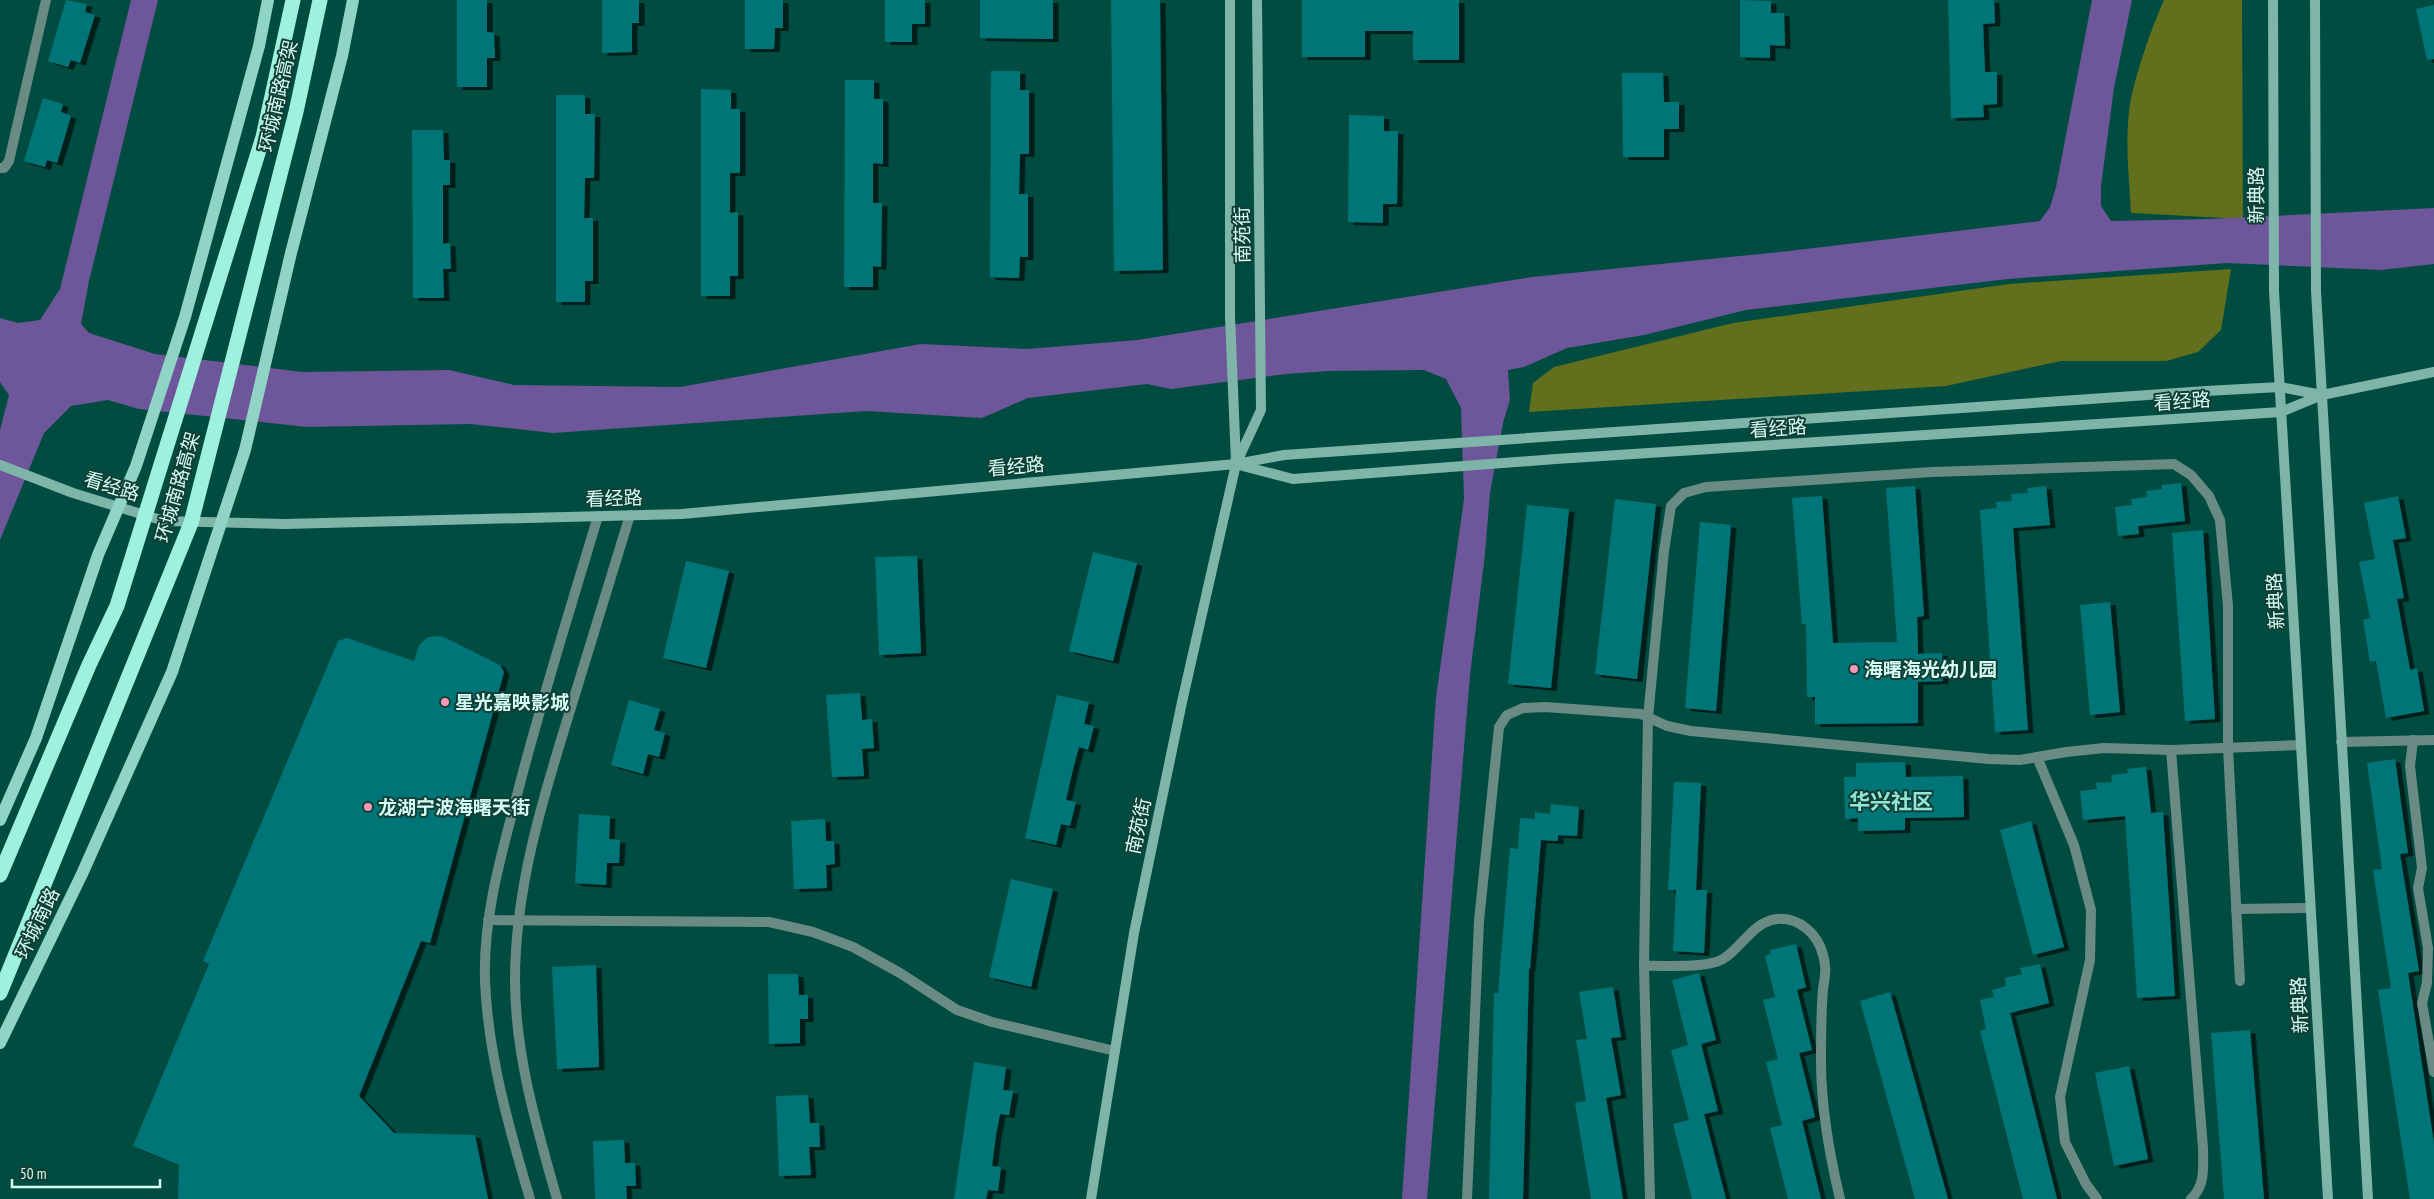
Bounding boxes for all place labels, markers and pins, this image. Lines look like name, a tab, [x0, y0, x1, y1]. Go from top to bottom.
place label: 海曙海光幼儿园	[1864, 657, 1997, 681]
marker: 海曙海光幼儿园	[1848, 663, 1860, 675]
place label: 星光嘉映影城	[455, 690, 569, 714]
marker: 星光嘉映影城	[439, 696, 451, 708]
place label: 龙湖宁波海曙天街	[378, 795, 530, 819]
marker: 龙湖宁波海曙天街	[362, 801, 374, 813]

